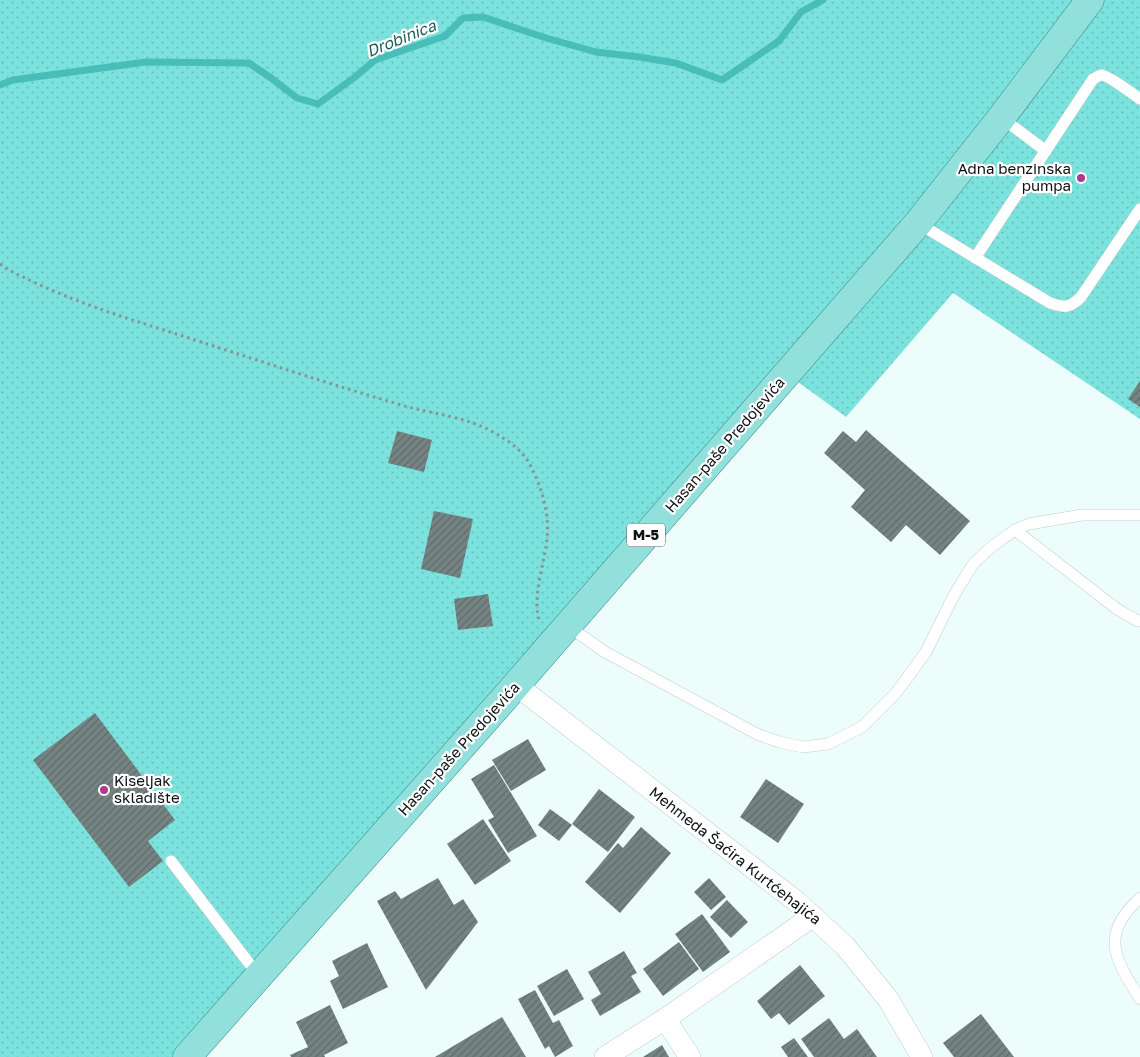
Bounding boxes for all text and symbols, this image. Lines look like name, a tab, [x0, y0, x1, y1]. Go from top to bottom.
water label: Drobinica	[363, 15, 439, 61]
place label: Adna benzinska pumpa	[958, 159, 1071, 194]
marker: Adna benzinska pumpa	[1075, 172, 1087, 184]
street label: Hasan-paše Predojevića	[661, 373, 788, 516]
road number: M-5	[627, 524, 665, 546]
street label: Hasan-paše Predojevića	[394, 678, 523, 819]
place label: Kiseljak skladište	[114, 771, 180, 806]
street label: Mehmeda Šaćira Kurtćehajića	[646, 783, 825, 928]
marker: Kiseljak skladište	[98, 784, 110, 796]

